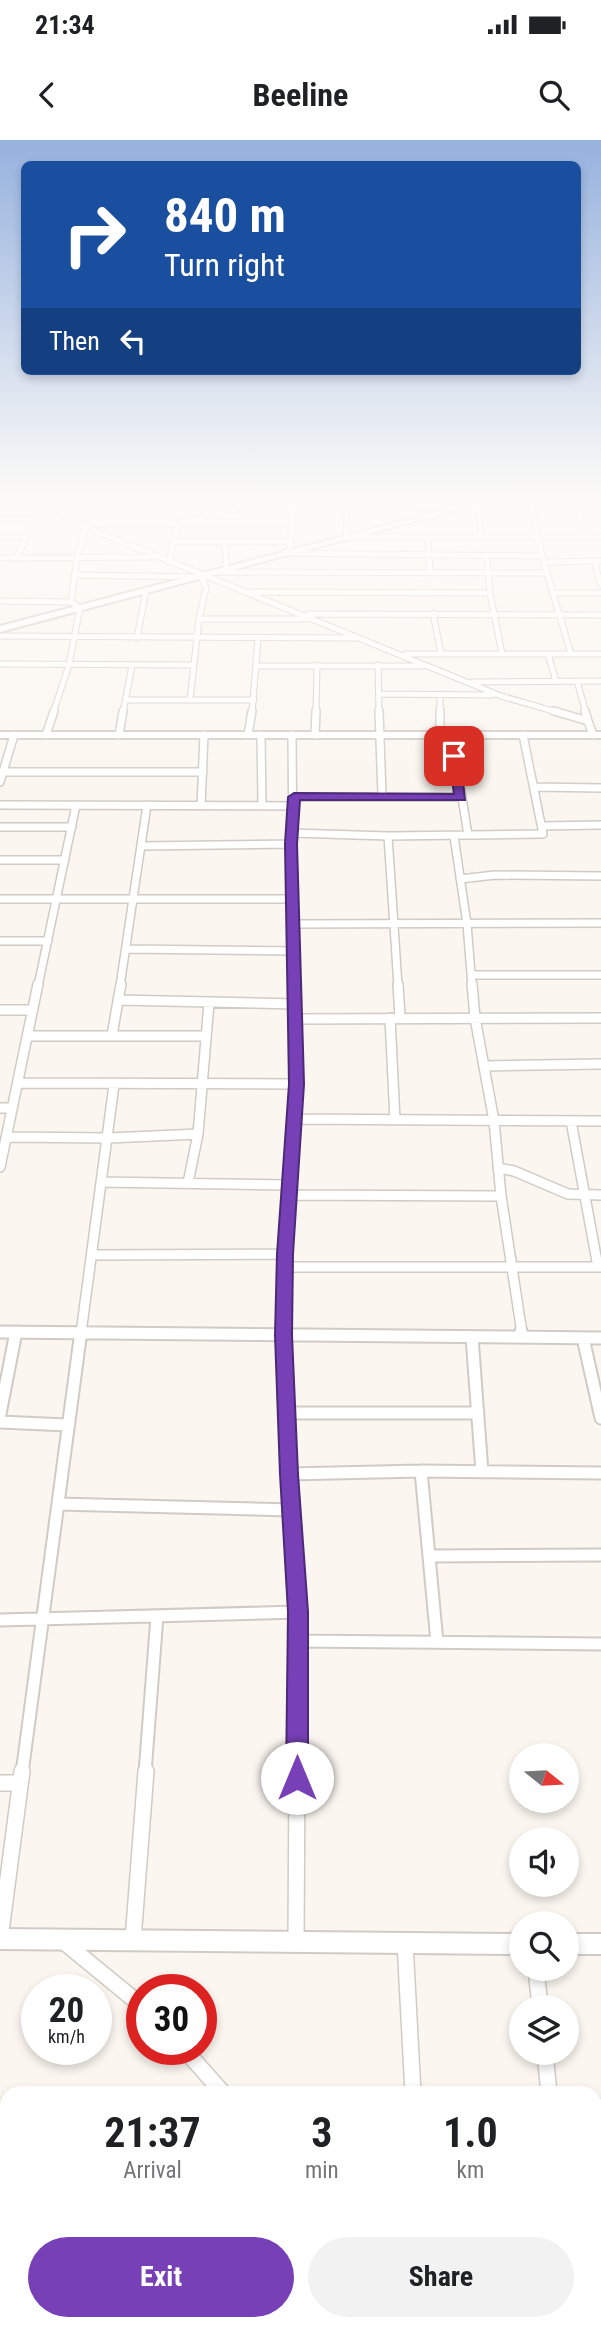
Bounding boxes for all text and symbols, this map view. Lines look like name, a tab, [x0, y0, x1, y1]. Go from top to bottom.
text: 21:34	[35, 10, 95, 40]
icon: back	[28, 76, 66, 114]
text: Beeline	[253, 76, 348, 114]
icon: search	[535, 76, 573, 114]
text: 840 m	[164, 187, 286, 244]
icon: right	[49, 189, 140, 280]
text: Turn right	[164, 246, 285, 284]
icon: left	[114, 322, 152, 360]
text: Then	[49, 326, 100, 356]
pin	[424, 726, 484, 786]
icon: arrive	[435, 737, 473, 775]
position arrow	[260, 1741, 334, 1815]
north arrow	[509, 1743, 579, 1813]
map controls	[509, 1743, 579, 2065]
button: sound	[509, 1827, 579, 1897]
button: search	[509, 1911, 579, 1981]
speed limit sign: 30	[126, 1974, 217, 2065]
text: 20	[49, 1990, 84, 2031]
button: layers	[509, 1995, 579, 2065]
text: km/h	[48, 2026, 85, 2047]
text: 21:37	[104, 2108, 201, 2157]
text: 3	[311, 2108, 332, 2157]
text: 1.0	[443, 2108, 498, 2157]
text: Arrival	[123, 2157, 182, 2184]
text: min	[305, 2157, 339, 2184]
text: km	[457, 2157, 484, 2184]
button: Exit	[28, 2237, 294, 2317]
button: Share	[308, 2237, 574, 2317]

